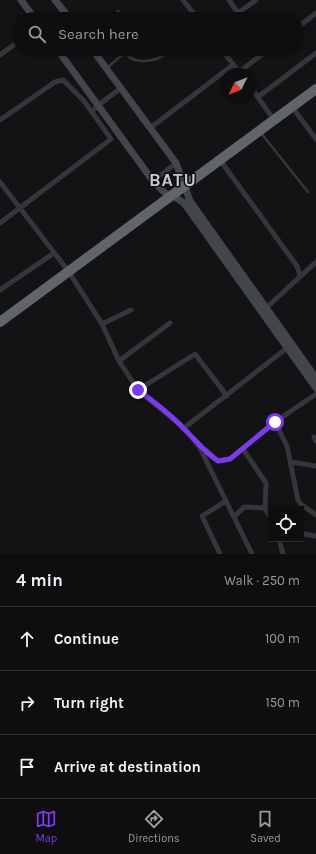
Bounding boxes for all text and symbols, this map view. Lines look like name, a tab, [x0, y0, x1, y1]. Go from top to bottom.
search box	[12, 12, 304, 56]
icon: search	[26, 23, 48, 45]
text: Search here	[58, 25, 139, 43]
north arrow	[220, 68, 256, 104]
district label: BATU	[149, 169, 197, 191]
route end	[129, 381, 147, 399]
route start	[266, 413, 284, 431]
map controls	[268, 506, 304, 542]
button: locate	[268, 506, 304, 542]
text: 4 min	[16, 570, 63, 590]
text: Walk · 250 m	[224, 573, 300, 588]
icon: ahead	[16, 628, 38, 650]
text: Continue	[54, 630, 119, 648]
text: 100 m	[265, 631, 300, 646]
icon: right	[16, 692, 38, 714]
text: Turn right	[54, 694, 124, 712]
text: 150 m	[265, 695, 300, 710]
icon: arrive	[16, 756, 38, 778]
text: Arrive at destination	[54, 758, 201, 776]
tab: Map	[35, 808, 57, 845]
tab: Directions	[128, 808, 180, 845]
tab: Saved	[250, 808, 281, 845]

